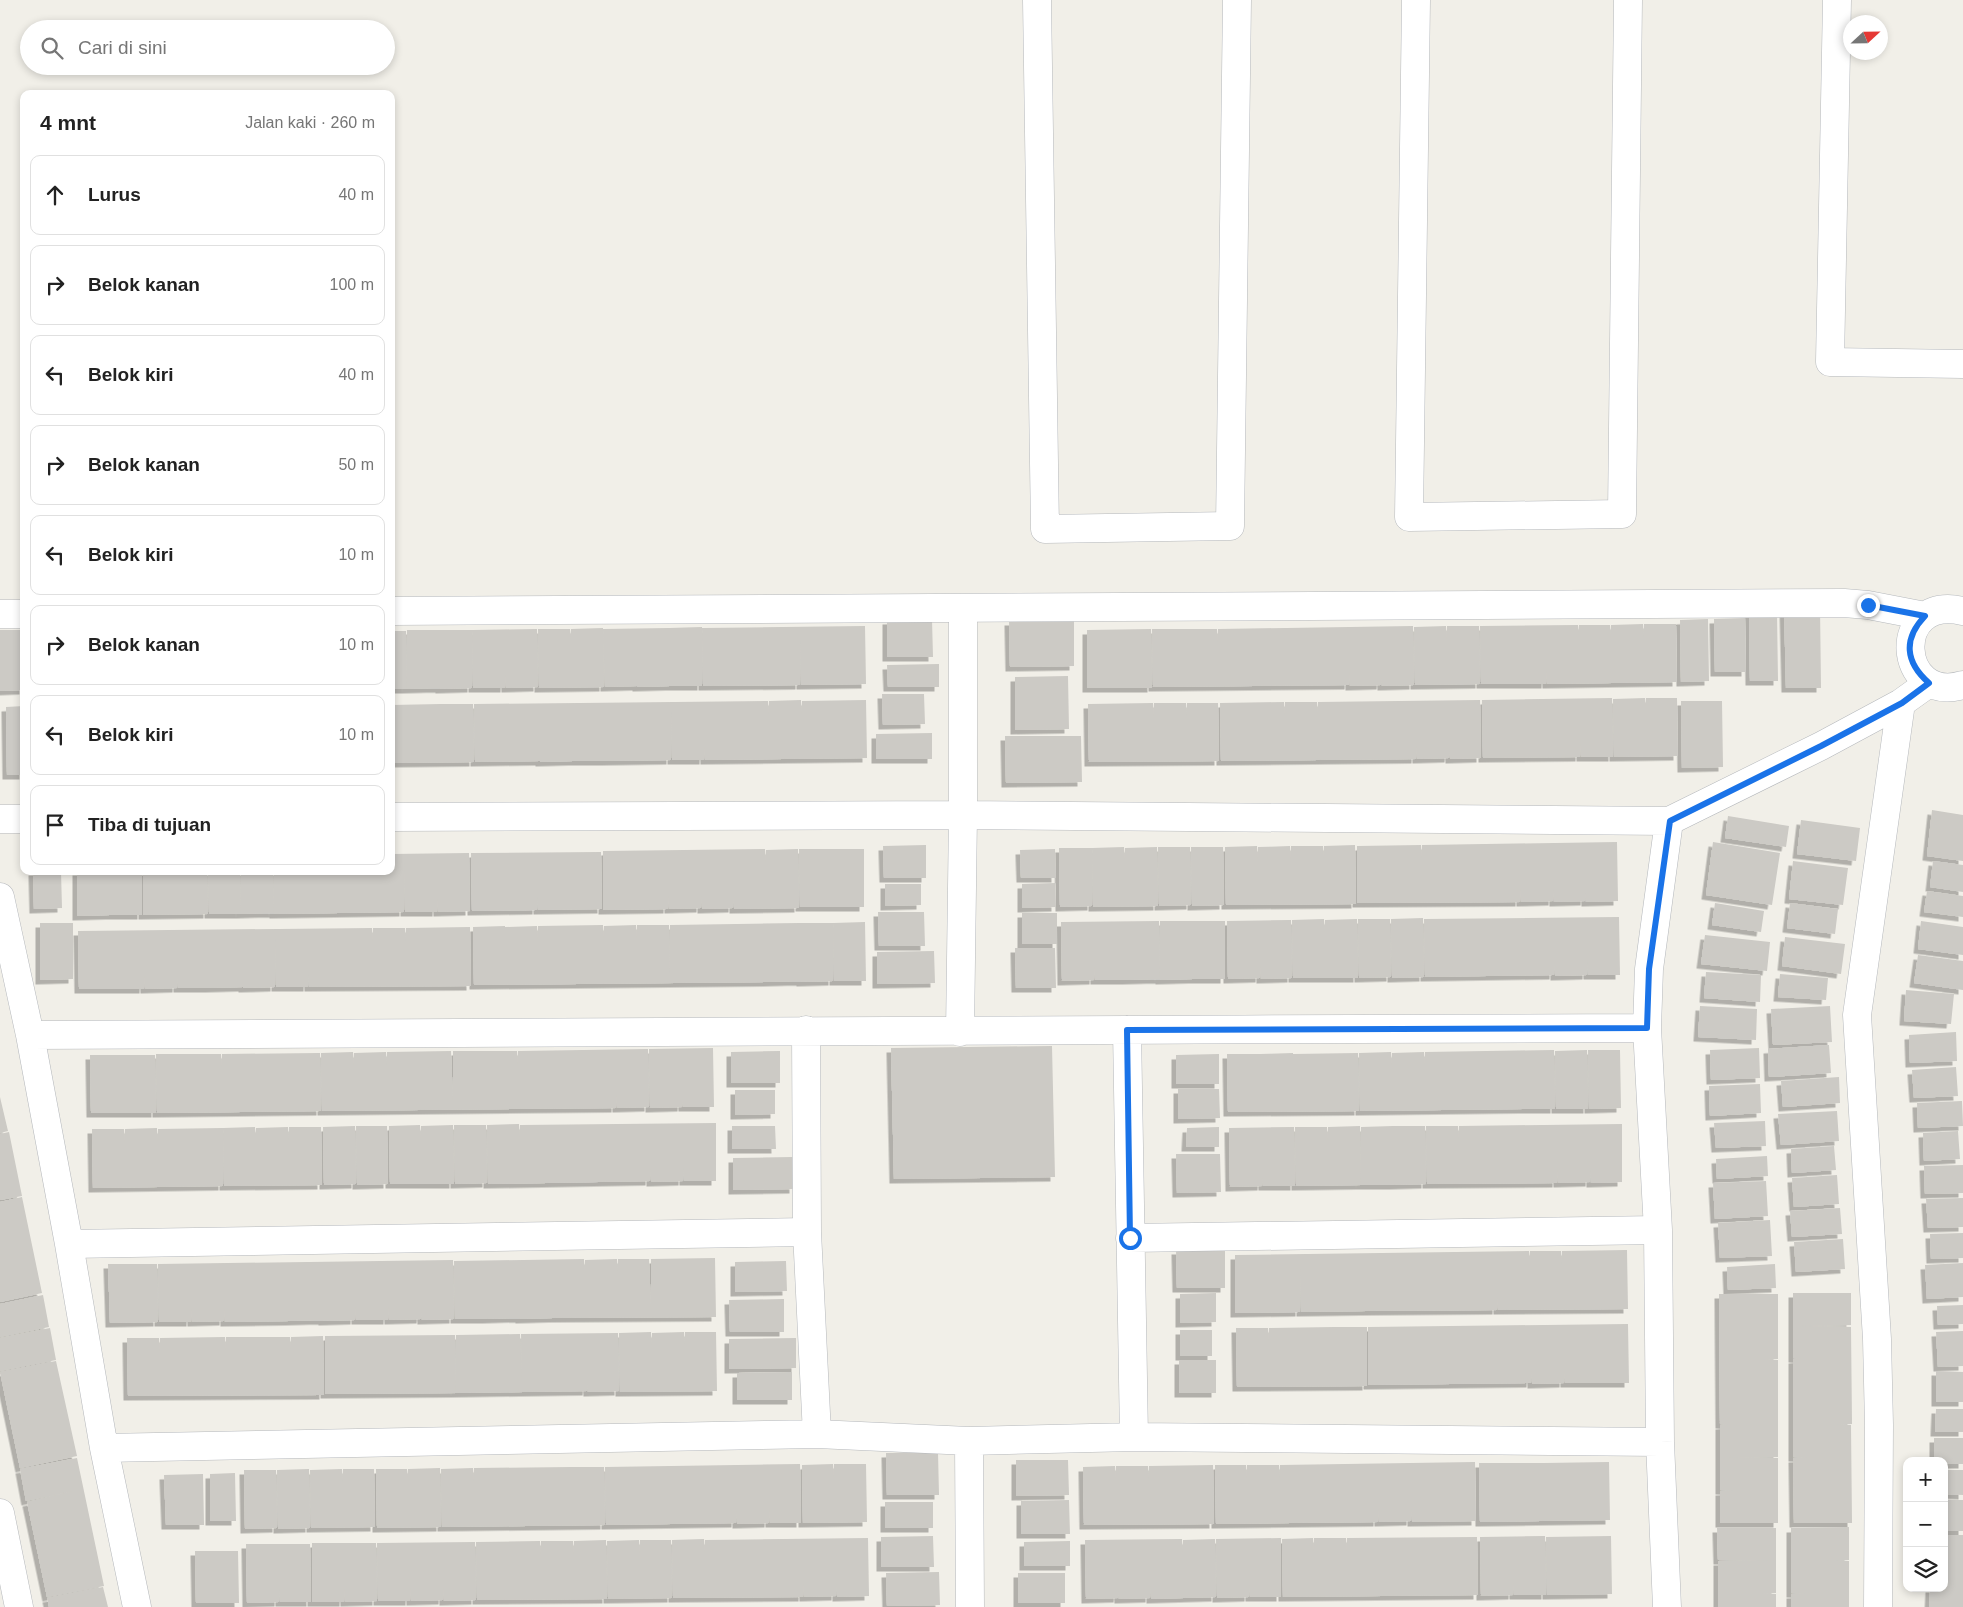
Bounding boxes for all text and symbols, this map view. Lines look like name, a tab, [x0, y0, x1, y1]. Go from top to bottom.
north arrow	[1843, 15, 1888, 60]
search box	[20, 20, 395, 75]
icon: search	[38, 34, 66, 62]
text: Cari di sini	[78, 37, 167, 58]
text: 4 mnt	[40, 111, 96, 134]
text: Jalan kaki · 260 m	[245, 114, 375, 131]
icon: ahead	[41, 181, 69, 209]
text: Lurus	[88, 184, 141, 205]
text: 40 m	[338, 186, 374, 203]
icon: right	[41, 271, 69, 299]
text: Belok kanan	[88, 274, 200, 295]
text: 100 m	[330, 276, 374, 293]
icon: left	[41, 361, 69, 389]
text: Belok kiri	[88, 364, 174, 385]
text: 40 m	[338, 366, 374, 383]
icon: right	[41, 451, 69, 479]
text: Belok kanan	[88, 454, 200, 475]
text: 50 m	[338, 456, 374, 473]
icon: left	[41, 541, 69, 569]
text: Belok kiri	[88, 544, 174, 565]
text: 10 m	[338, 546, 374, 563]
route end	[1857, 594, 1880, 617]
icon: right	[41, 631, 69, 659]
text: Belok kanan	[88, 634, 200, 655]
text: 10 m	[338, 636, 374, 653]
icon: left	[41, 721, 69, 749]
text: Belok kiri	[88, 724, 174, 745]
text: 10 m	[338, 726, 374, 743]
icon: arrive	[41, 811, 69, 839]
text: Tiba di tujuan	[88, 814, 211, 835]
route start	[1119, 1227, 1142, 1250]
map controls	[1903, 1457, 1948, 1592]
button: +	[1903, 1457, 1948, 1502]
button: −	[1903, 1502, 1948, 1547]
button: layers	[1903, 1547, 1948, 1592]

